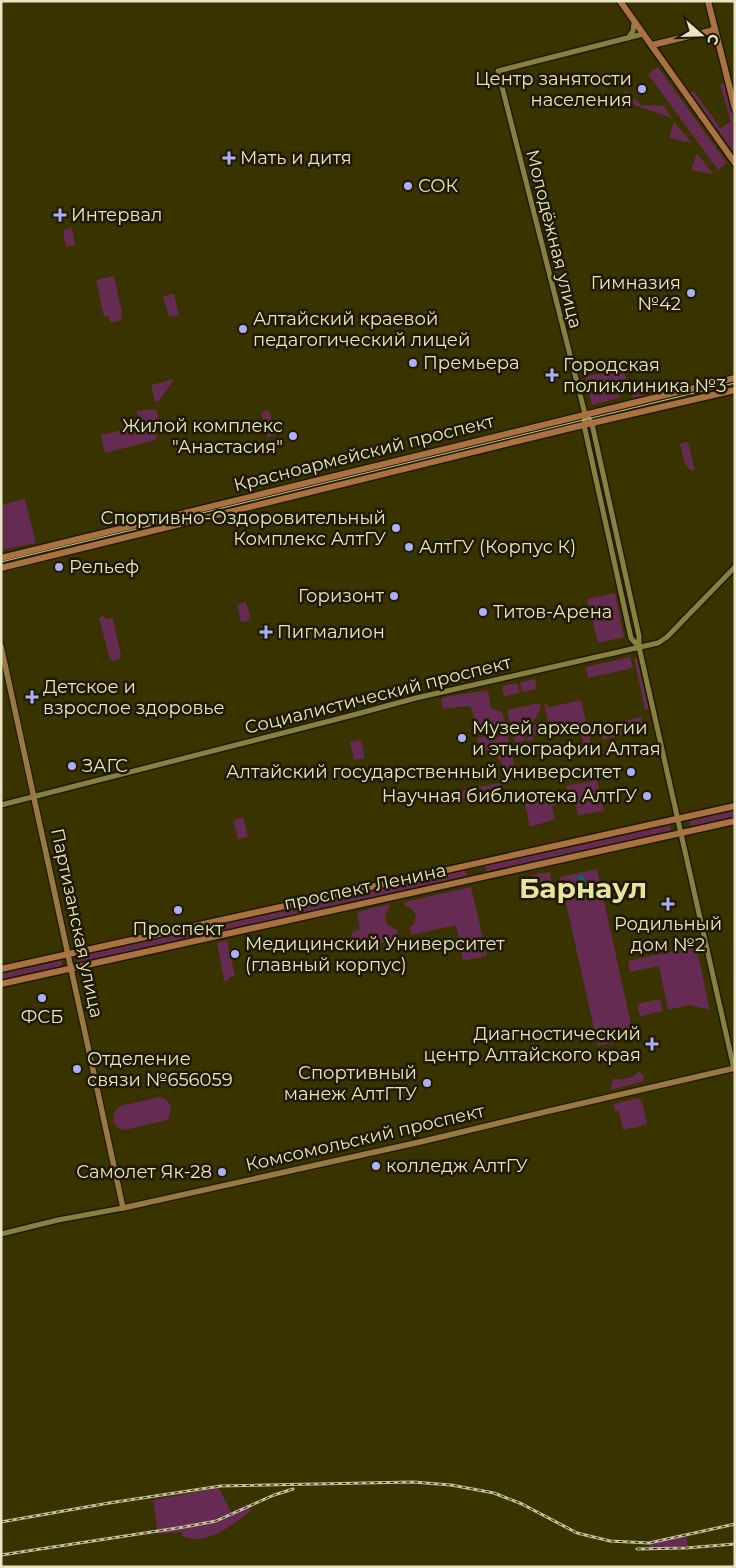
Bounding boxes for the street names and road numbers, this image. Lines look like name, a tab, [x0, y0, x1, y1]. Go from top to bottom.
street label: Молодёжная улица	[521, 147, 587, 331]
street label: Красноармейский проспект	[231, 410, 497, 496]
street label: Социалистический проспект	[242, 651, 514, 739]
street label: Партизанская улица	[46, 826, 108, 1020]
street label: проспект Ленина	[282, 859, 448, 915]
street label: Комсомольский проспект	[243, 1100, 487, 1176]

